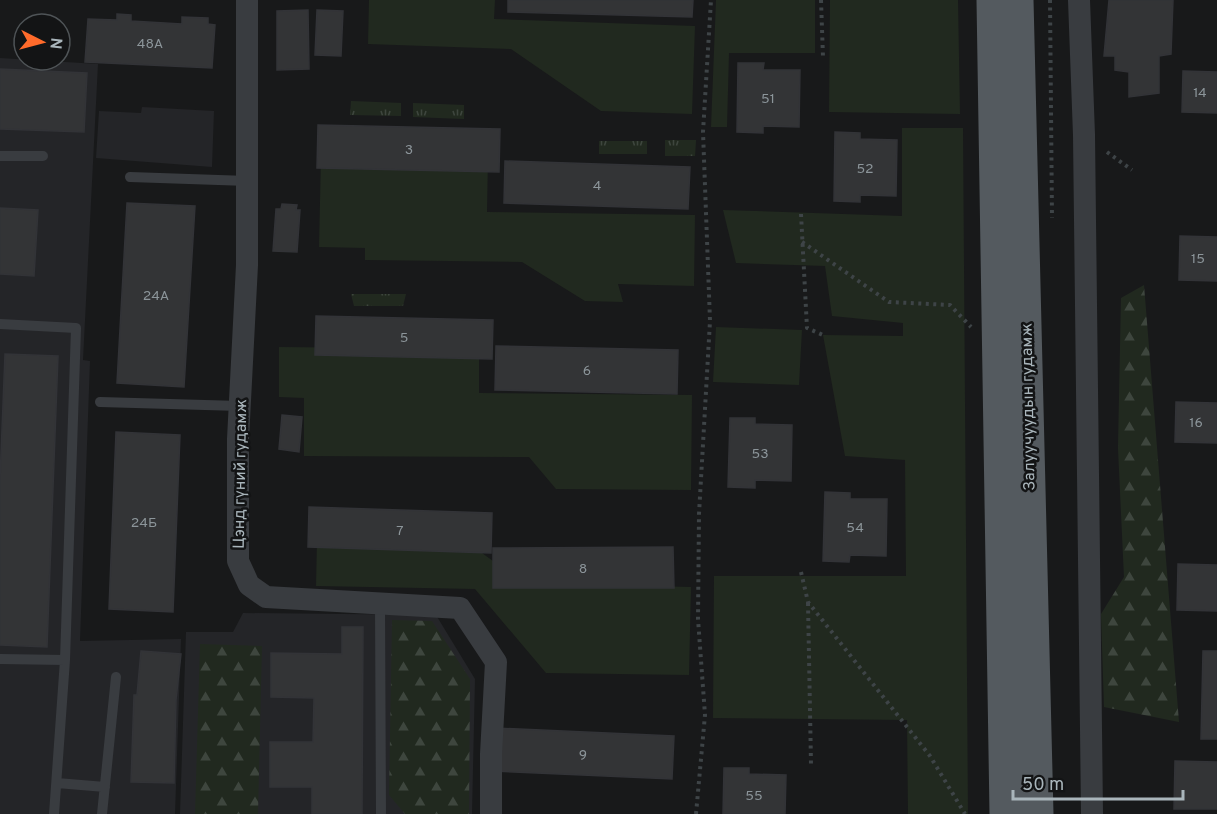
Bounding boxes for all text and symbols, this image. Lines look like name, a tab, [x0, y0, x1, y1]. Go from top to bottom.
north arrow	[12, 12, 72, 72]
house number: 48А	[137, 36, 163, 53]
text: N	[44, 37, 65, 50]
house number: 14	[1193, 85, 1207, 102]
house number: 51	[761, 91, 775, 108]
house number: 3	[405, 142, 413, 159]
house number: 52	[856, 161, 874, 178]
house number: 4	[593, 178, 601, 195]
house number: 15	[1191, 251, 1205, 268]
house number: 24А	[143, 288, 169, 305]
street label: Залуучуудын гудамж	[1018, 323, 1040, 491]
house number: 5	[400, 330, 408, 347]
house number: 6	[583, 363, 591, 380]
street label: Цэнд гүний гудамж	[230, 399, 252, 549]
house number: 16	[1189, 415, 1203, 432]
house number: 53	[751, 446, 769, 463]
house number: 24Б	[131, 515, 157, 532]
house number: 54	[846, 520, 864, 537]
house number: 7	[396, 523, 404, 540]
house number: 8	[579, 561, 587, 578]
house number: 9	[579, 747, 587, 764]
scale bar	[1013, 763, 1182, 801]
text: 50 m	[1022, 774, 1064, 797]
house number: 55	[745, 788, 763, 805]

